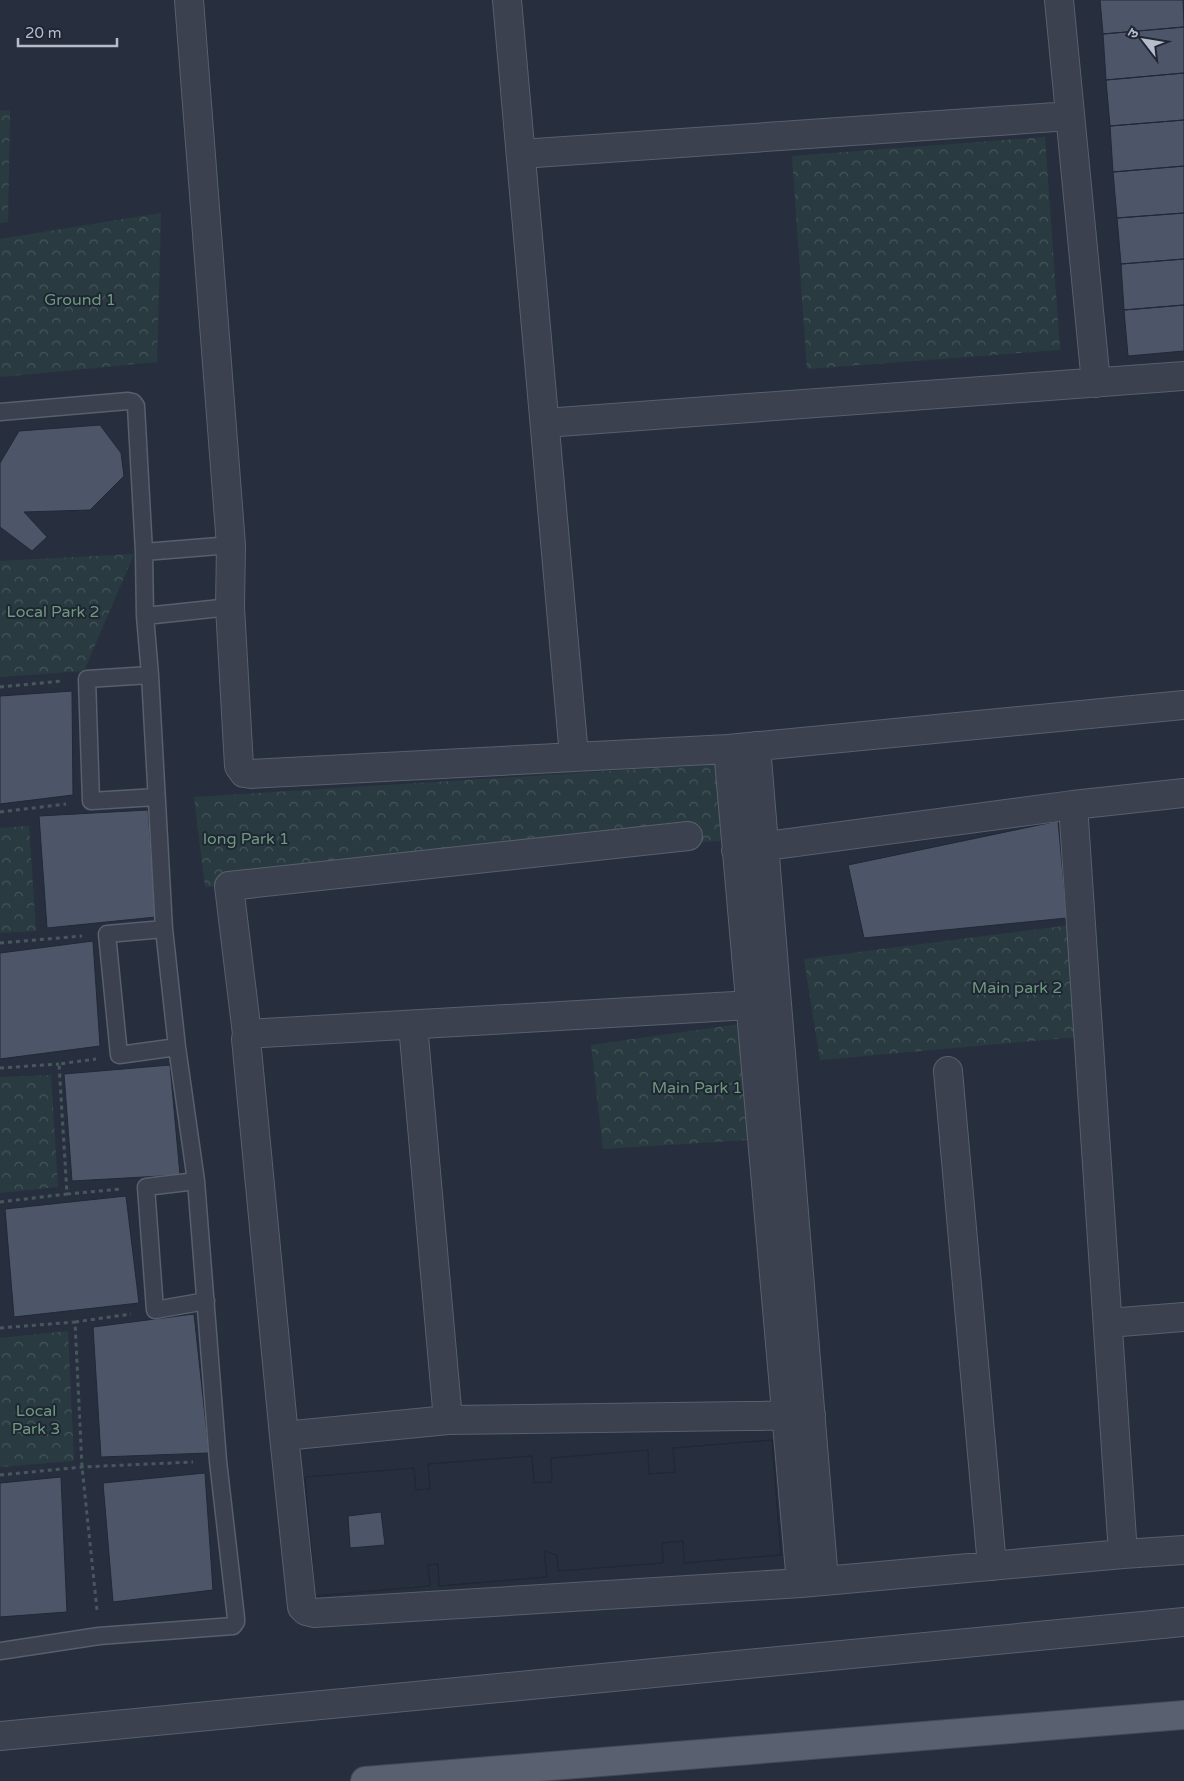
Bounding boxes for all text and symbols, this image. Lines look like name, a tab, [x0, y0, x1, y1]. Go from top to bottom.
scale bar	[18, 15, 116, 47]
north arrow	[1119, 15, 1169, 65]
text: 20 m	[25, 24, 62, 42]
text: उ	[1124, 25, 1143, 41]
park label: Ground 1	[44, 290, 116, 310]
park label: Local Park 2	[7, 602, 100, 622]
park label: long Park 1	[203, 829, 289, 849]
park label: Main park 2	[972, 978, 1062, 998]
park label: Main Park 1	[652, 1078, 742, 1098]
park label: Local Park 3	[12, 1401, 60, 1439]

